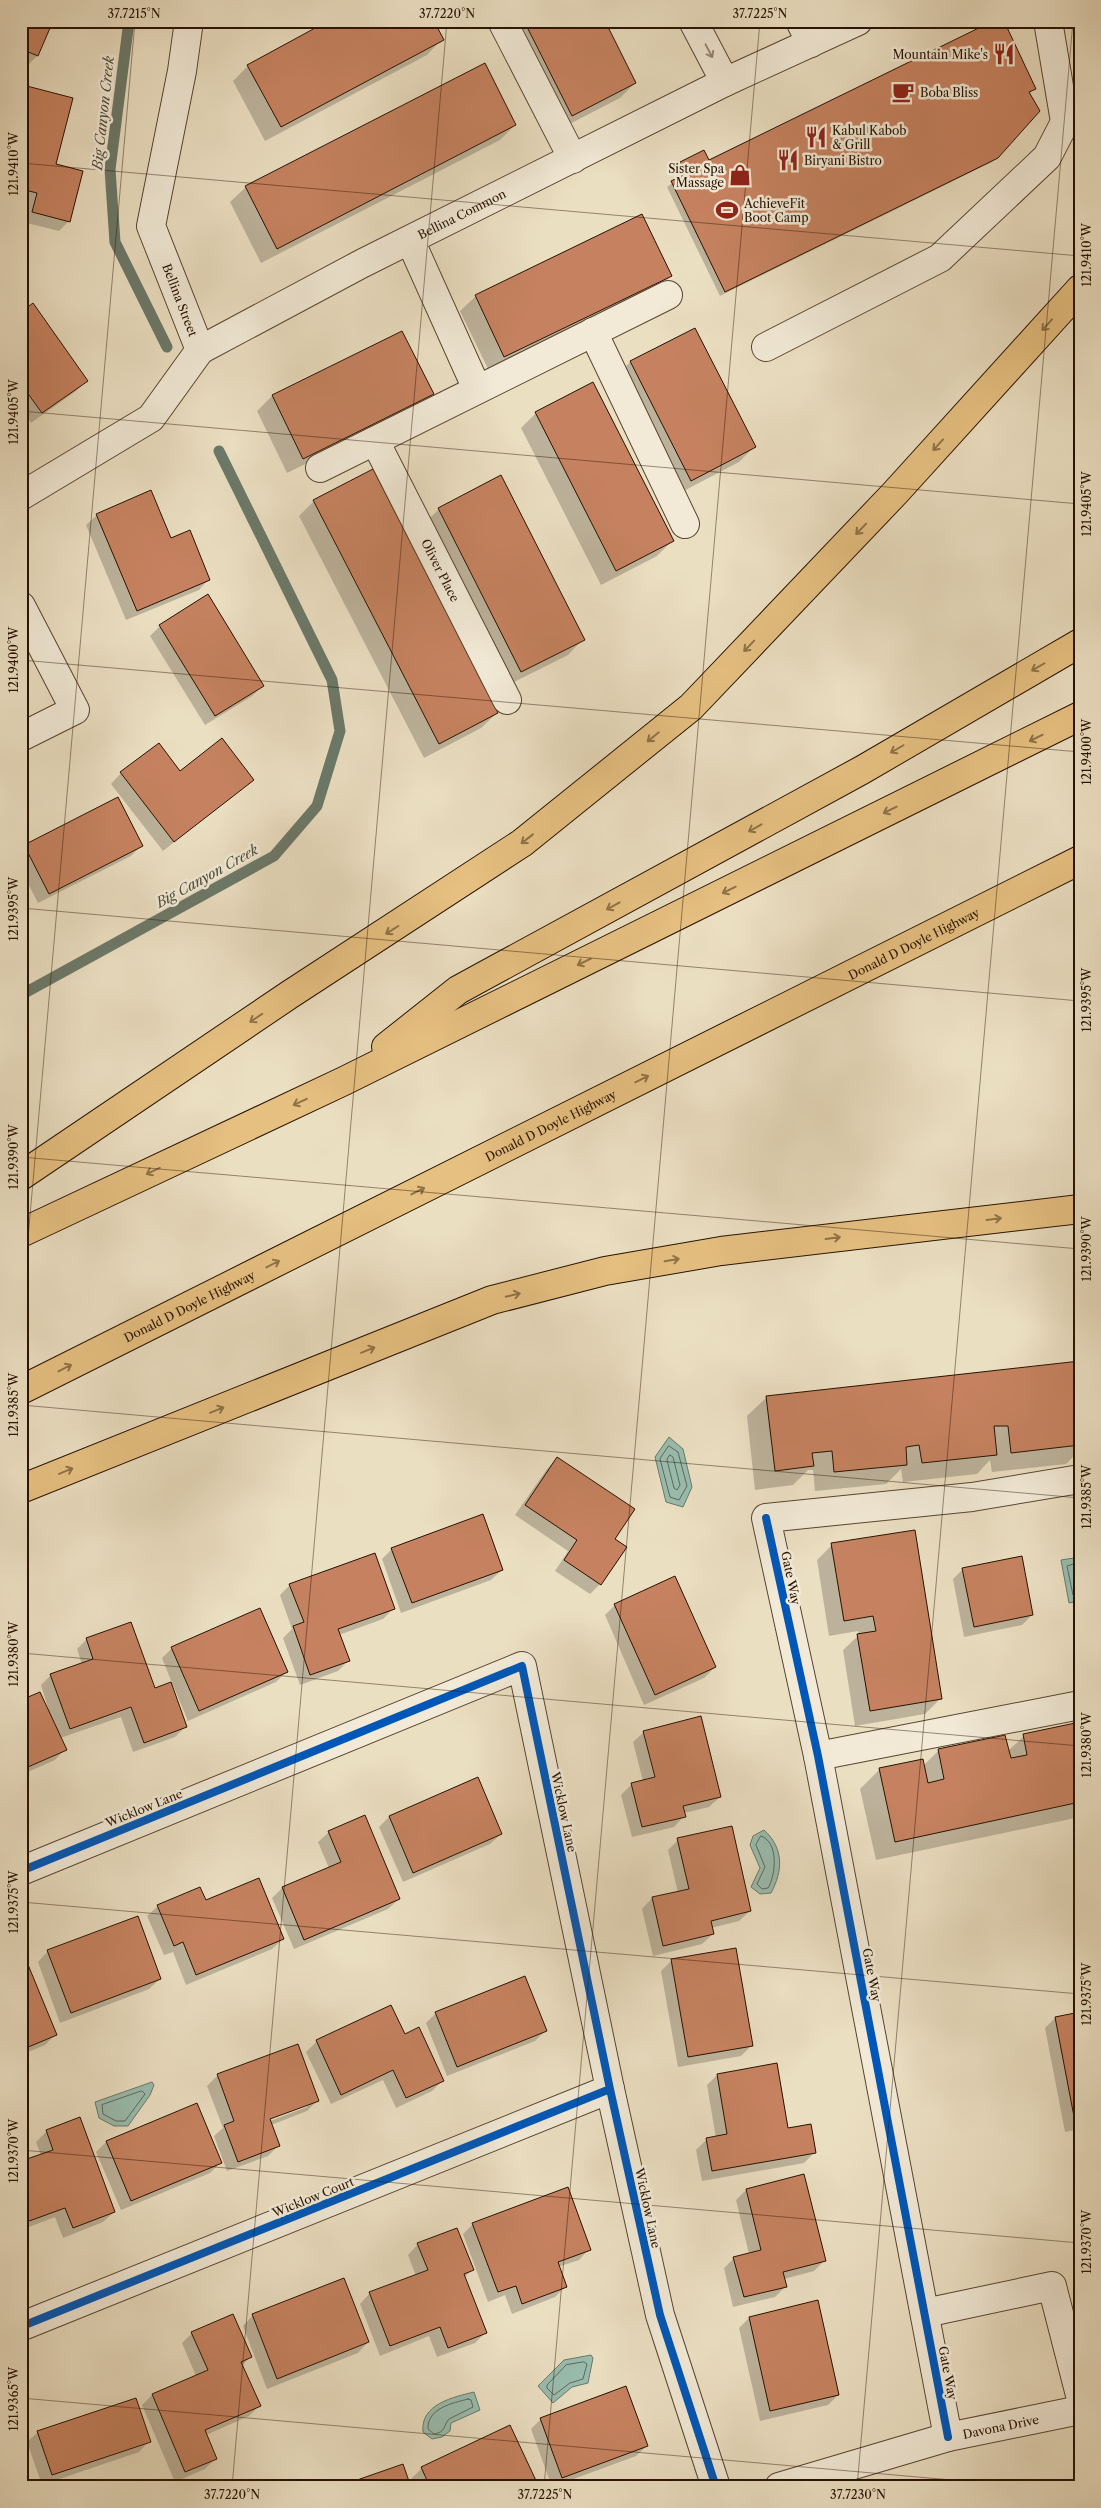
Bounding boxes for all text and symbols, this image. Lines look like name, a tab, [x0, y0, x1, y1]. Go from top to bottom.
text: 37.7215°N	[107, 6, 161, 21]
text: 37.7220°N	[419, 6, 475, 21]
text: 37.7225°N	[733, 6, 788, 21]
restaurant icon: Mountain Mike's	[991, 41, 1017, 67]
one-way arrow	[704, 44, 714, 59]
place label: Mountain Mike's	[892, 47, 988, 62]
water label: Big Canyon Creek	[88, 54, 118, 172]
cafe icon: Boba Bliss	[890, 79, 916, 105]
place label: Boba Bliss	[920, 85, 978, 100]
place label: Kabul Kabob & Grill	[832, 123, 907, 152]
restaurant icon: Kabul Kabob & Grill	[803, 124, 829, 150]
text: 121.9410°W	[6, 131, 21, 196]
restaurant icon: Biryani Bistro	[775, 147, 801, 173]
place label: Biryani Bistro	[804, 153, 882, 168]
place label: Sister Spa Massage	[668, 161, 725, 190]
shop icon: Sister Spa Massage	[727, 162, 753, 188]
street label: Bellina Common	[415, 185, 509, 242]
place label: AchieveFit Boot Camp	[743, 196, 809, 225]
sports icon: AchieveFit Boot Camp	[714, 197, 740, 223]
text: 121.9410°W	[1079, 222, 1094, 287]
street label: Bellina Street	[159, 261, 201, 339]
one-way arrow	[1041, 318, 1052, 331]
text: 121.9405°W	[6, 379, 21, 445]
one-way arrow	[932, 439, 944, 452]
text: 121.9405°W	[1079, 471, 1094, 537]
one-way arrow	[855, 522, 867, 535]
street label: Oliver Place	[419, 536, 463, 605]
text: 121.9400°W	[6, 626, 21, 693]
one-way arrow	[743, 640, 755, 653]
one-way arrow	[1031, 663, 1045, 673]
text: 121.9400°W	[1079, 718, 1094, 785]
one-way arrow	[647, 732, 660, 743]
one-way arrow	[1029, 734, 1044, 743]
one-way arrow	[891, 745, 905, 755]
one-way arrow	[883, 805, 898, 815]
one-way arrow	[749, 824, 763, 834]
one-way arrow	[521, 834, 534, 845]
water label: Big Canyon Creek	[152, 840, 262, 912]
text: 121.9395°W	[6, 876, 21, 941]
one-way arrow	[722, 886, 737, 895]
one-way arrow	[605, 901, 620, 911]
street label: Donald D Doyle Highway	[845, 904, 982, 982]
one-way arrow	[386, 925, 400, 935]
one-way arrow	[577, 958, 592, 967]
text: 121.9395°W	[1079, 967, 1094, 1032]
one-way arrow	[249, 1013, 263, 1023]
one-way arrow	[634, 1074, 649, 1083]
street label: Donald D Doyle Highway	[482, 1086, 619, 1164]
one-way arrow	[293, 1098, 308, 1107]
text: 121.9390°W	[6, 1124, 21, 1190]
one-way arrow	[146, 1167, 161, 1176]
one-way arrow	[410, 1186, 425, 1196]
one-way arrow	[986, 1214, 1002, 1224]
text: 121.9390°W	[1079, 1216, 1094, 1282]
one-way arrow	[825, 1233, 841, 1243]
one-way arrow	[664, 1254, 680, 1264]
one-way arrow	[265, 1259, 280, 1268]
street label: Donald D Doyle Highway	[121, 1267, 257, 1345]
one-way arrow	[505, 1289, 521, 1299]
one-way arrow	[360, 1344, 375, 1354]
one-way arrow	[57, 1363, 72, 1372]
text: 121.9385°W	[6, 1372, 21, 1437]
one-way arrow	[209, 1405, 224, 1414]
text: 121.9385°W	[1079, 1464, 1094, 1529]
one-way arrow	[59, 1465, 74, 1474]
street label: Gate Way	[778, 1550, 804, 1607]
text: 121.9380°W	[6, 1620, 21, 1687]
text: 121.9380°W	[1079, 1711, 1094, 1778]
street label: Wicklow Lane	[548, 1769, 580, 1854]
street label: Wicklow Lane	[102, 1786, 185, 1831]
text: 121.9375°W	[6, 1870, 21, 1934]
street label: Gate Way	[859, 1947, 885, 2003]
text: 121.9375°W	[1079, 1962, 1094, 2026]
text: 121.9370°W	[6, 2118, 21, 2183]
street label: Wicklow Lane	[632, 2165, 664, 2250]
street label: Wicklow Court	[269, 2174, 357, 2221]
text: 121.9370°W	[1079, 2209, 1094, 2274]
street label: Gate Way	[935, 2345, 961, 2401]
text: 121.9365°W	[6, 2366, 21, 2431]
street label: Davona Drive	[961, 2411, 1040, 2441]
text: 37.7220°N	[204, 2487, 260, 2502]
text: 37.7225°N	[518, 2487, 573, 2502]
text: 37.7230°N	[830, 2487, 886, 2502]

